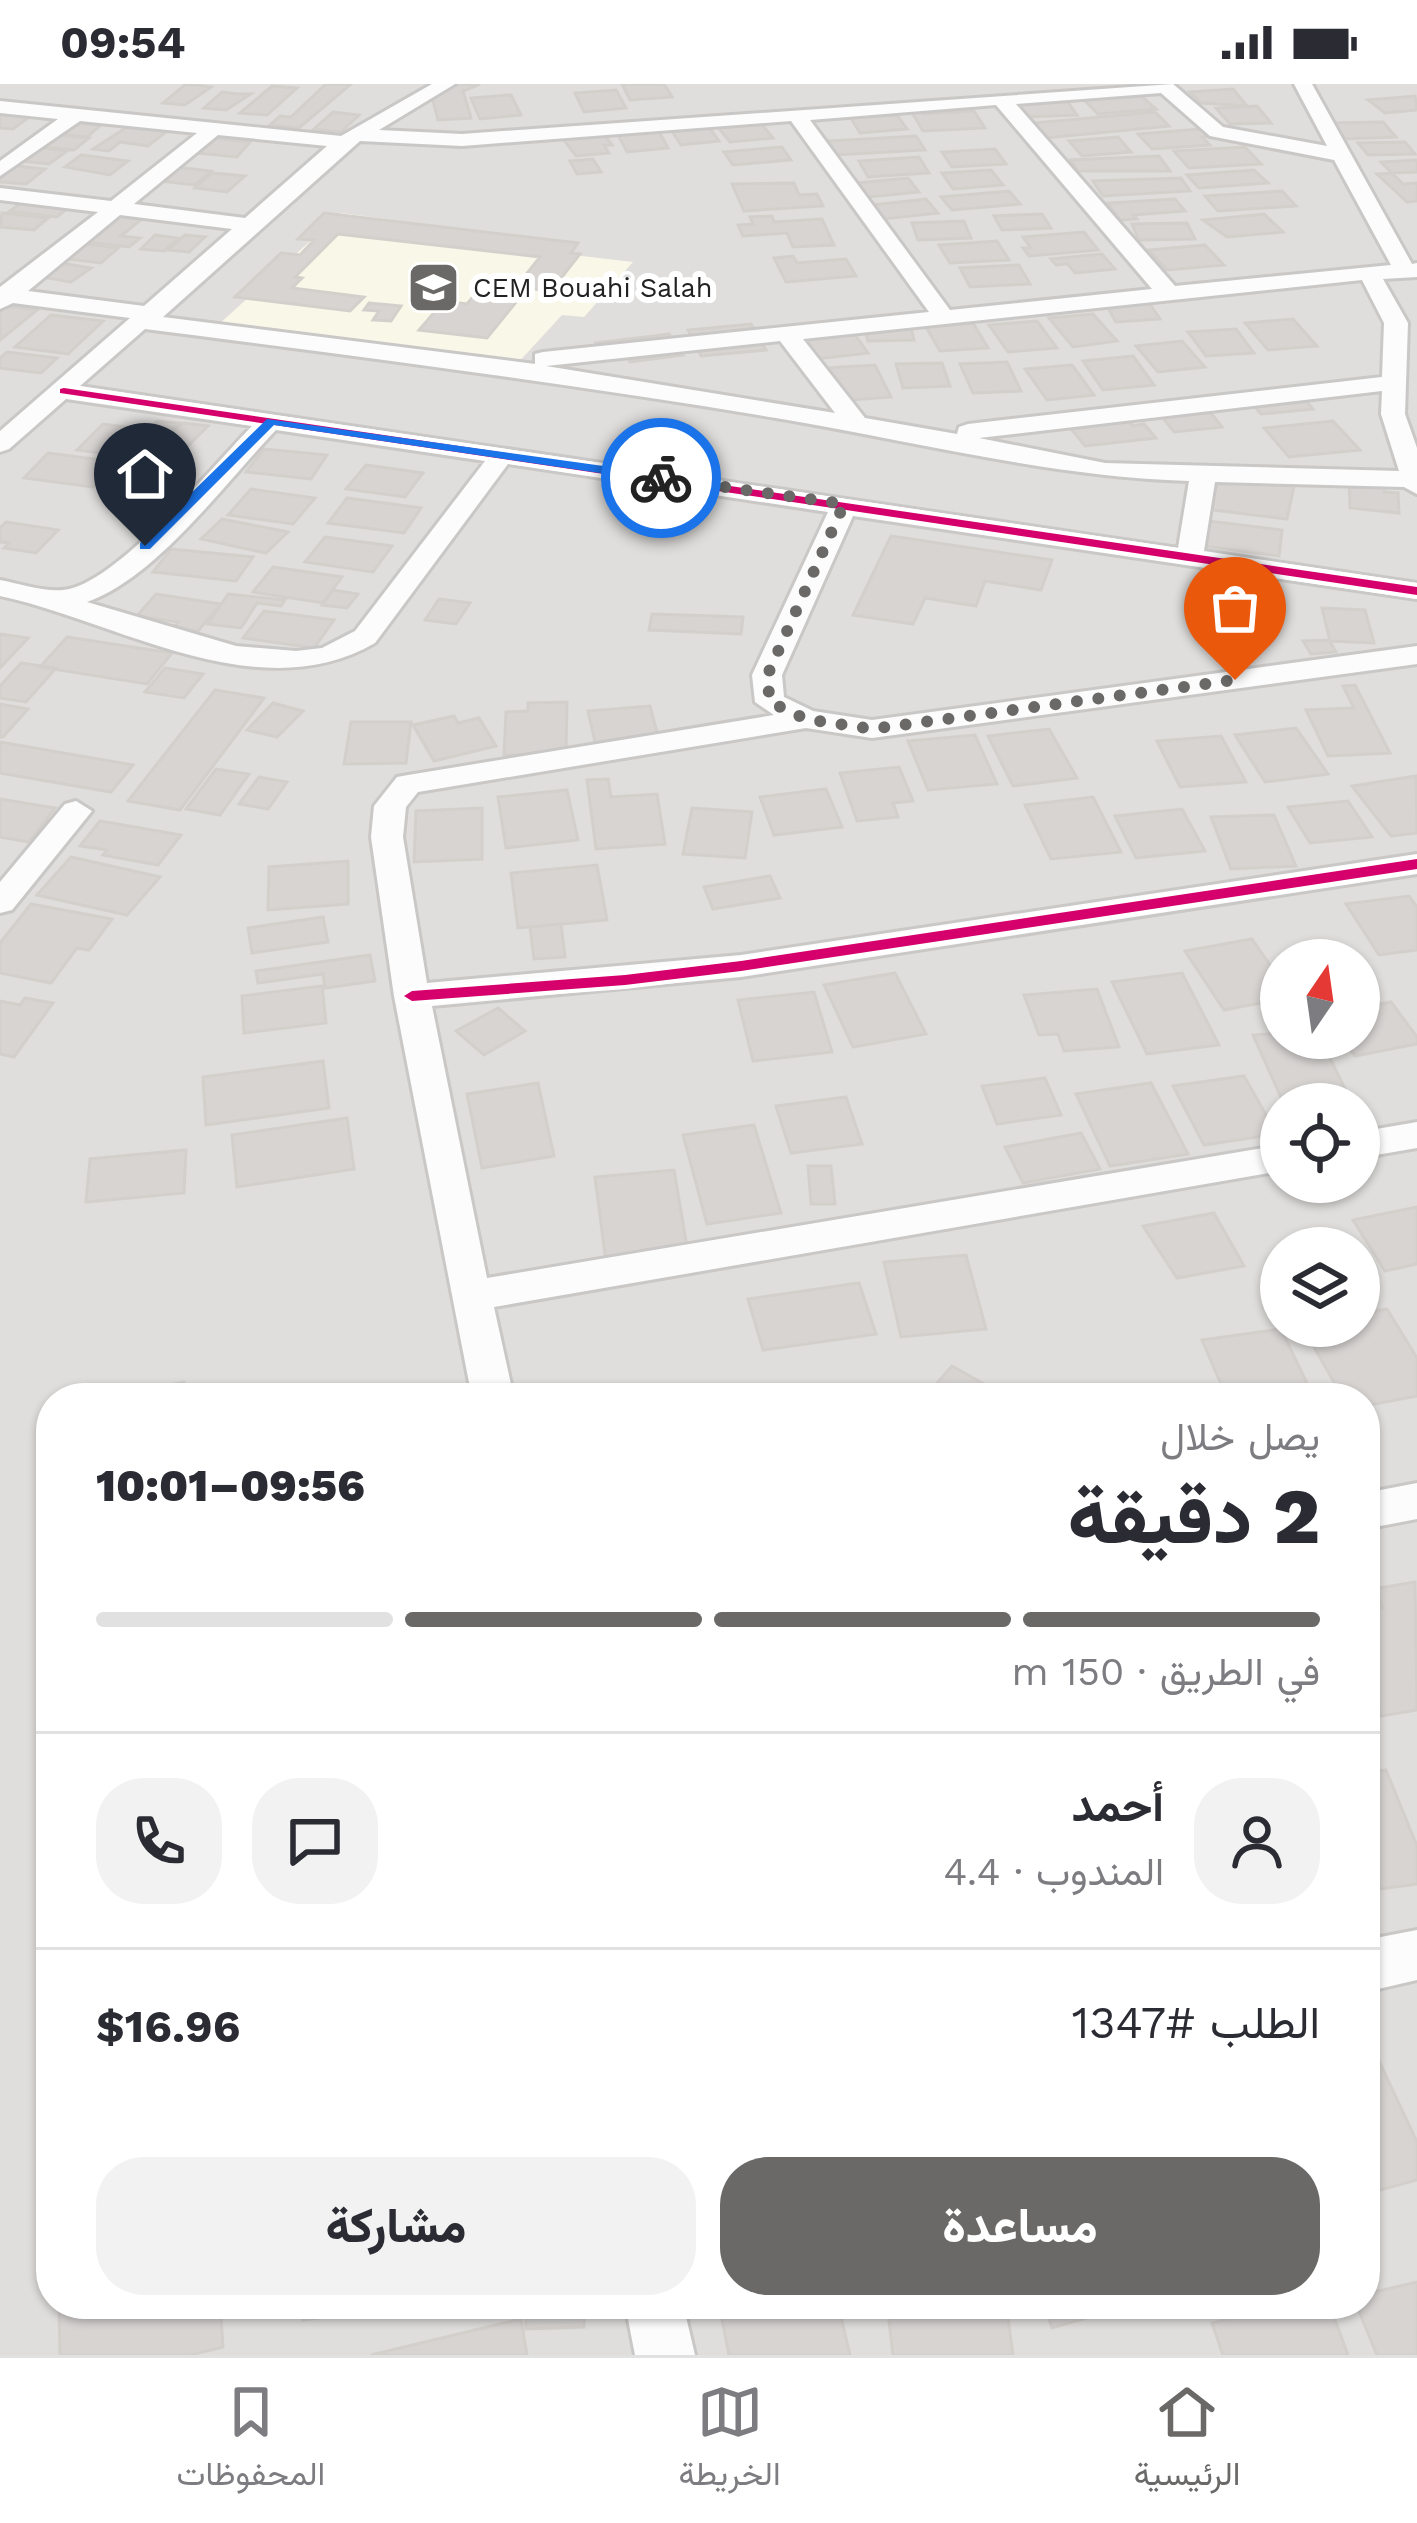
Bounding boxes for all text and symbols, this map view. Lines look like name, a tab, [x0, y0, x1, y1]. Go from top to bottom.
text: 09:54	[60, 16, 186, 69]
school or university icon: CEM Bouahi Salah	[406, 260, 462, 316]
place label: CEM Bouahi Salah	[473, 272, 712, 304]
courier	[601, 418, 721, 538]
pin	[94, 423, 196, 546]
icon: home	[112, 441, 178, 507]
icon: bike	[628, 445, 694, 511]
pin	[1184, 557, 1286, 680]
icon: bag	[1202, 575, 1268, 641]
north arrow	[1260, 939, 1380, 1059]
map controls	[1260, 939, 1380, 1347]
button: locate	[1260, 1083, 1380, 1203]
button: layers	[1260, 1227, 1380, 1347]
text: يصل خلال	[1160, 1414, 1320, 1459]
text: 09:56–10:01	[96, 1459, 365, 1512]
text: 2 دقيقة	[1068, 1470, 1320, 1562]
text: في الطريق · 150 m	[1012, 1649, 1320, 1694]
button: phone	[96, 1778, 222, 1904]
button: chat	[252, 1778, 378, 1904]
button: person	[1194, 1778, 1320, 1904]
text: أحمد	[1072, 1779, 1164, 1832]
text: المندوب · 4.4	[943, 1849, 1164, 1894]
text: الطلب #1347	[1072, 1996, 1320, 2049]
text: $16.96	[96, 2000, 240, 2053]
button: مشاركة	[96, 2157, 696, 2295]
button: مساعدة	[720, 2157, 1320, 2295]
tab: المحفوظات	[177, 2379, 325, 2503]
tab: الخريطة	[678, 2379, 781, 2503]
tab: الرئيسية	[1134, 2379, 1240, 2503]

